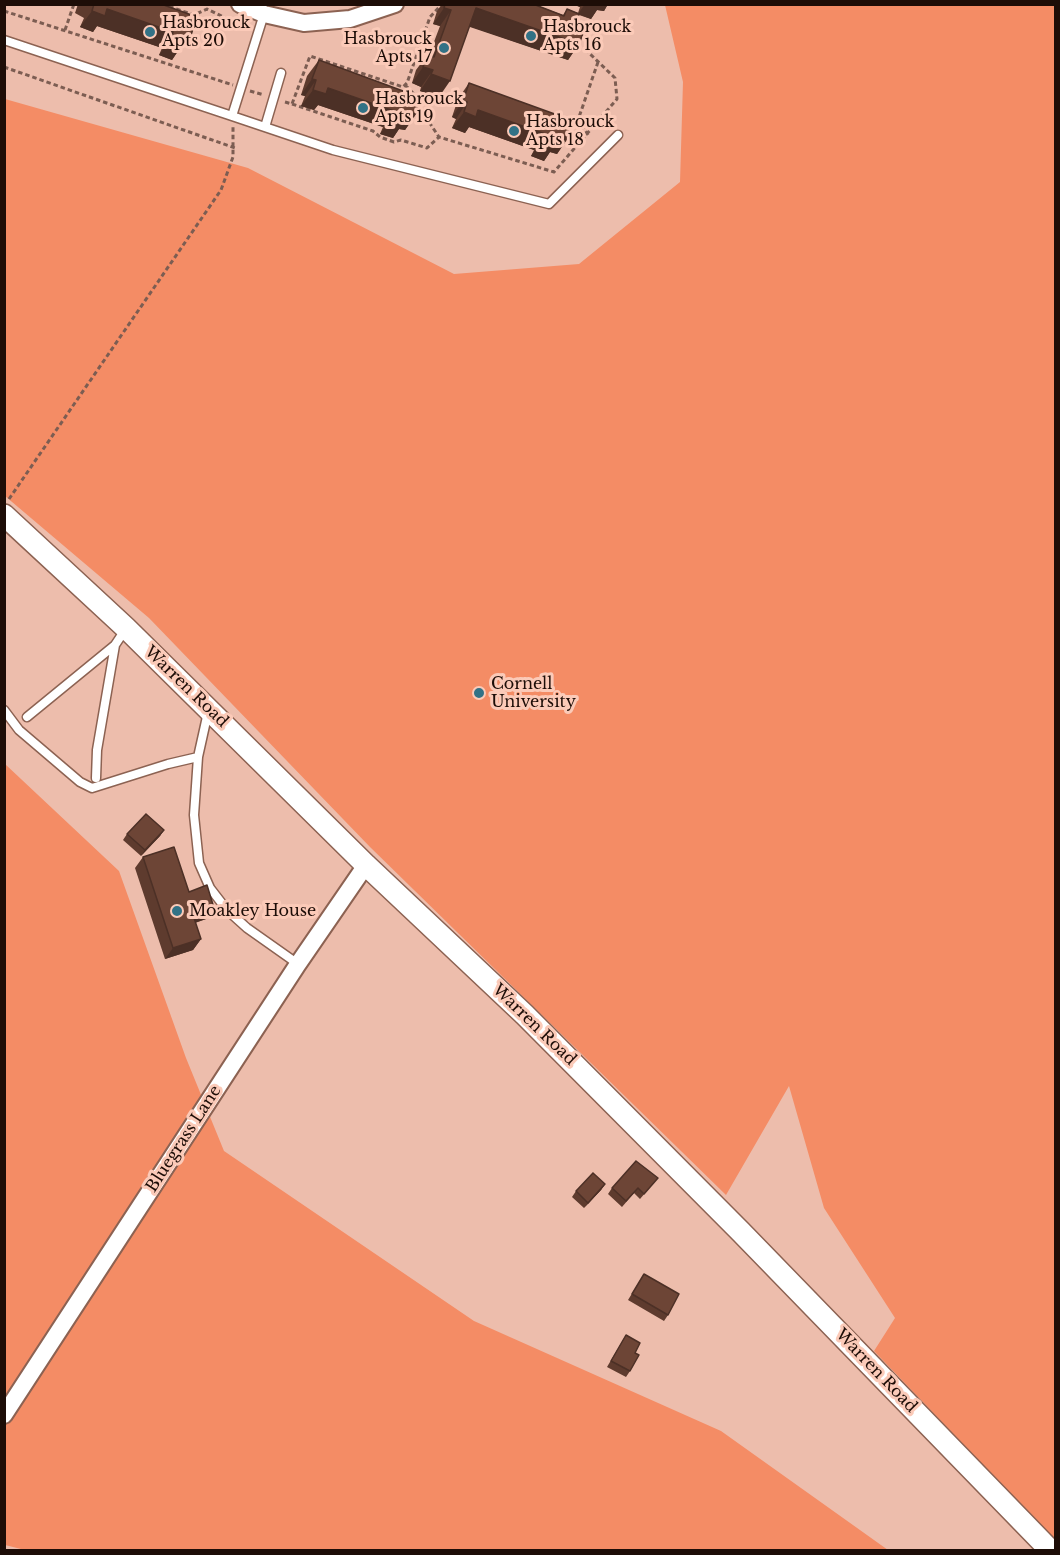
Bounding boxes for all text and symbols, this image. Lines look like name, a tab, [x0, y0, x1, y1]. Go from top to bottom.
place label: Hasbrouck Apts 20	[162, 13, 250, 51]
place label: Hasbrouck Apts 16	[543, 17, 631, 55]
marker: Hasbrouck Apts 20	[143, 25, 157, 39]
place label: Hasbrouck Apts 17	[344, 29, 432, 67]
marker: Hasbrouck Apts 16	[524, 29, 538, 43]
marker: Hasbrouck Apts 17	[437, 41, 451, 55]
place label: Hasbrouck Apts 19	[375, 89, 463, 127]
marker: Hasbrouck Apts 19	[356, 101, 370, 115]
place label: Hasbrouck Apts 18	[526, 112, 614, 150]
marker: Hasbrouck Apts 18	[507, 124, 521, 138]
street label: Warren Road	[140, 642, 232, 732]
place label: Cornell University	[491, 674, 576, 712]
marker: Cornell University	[472, 686, 486, 700]
place label: Moakley House	[189, 901, 316, 921]
marker: Moakley House	[170, 904, 184, 918]
street label: Warren Road	[488, 980, 580, 1070]
street label: Bluegrass Lane	[142, 1082, 226, 1196]
street label: Warren Road	[831, 1325, 921, 1417]

